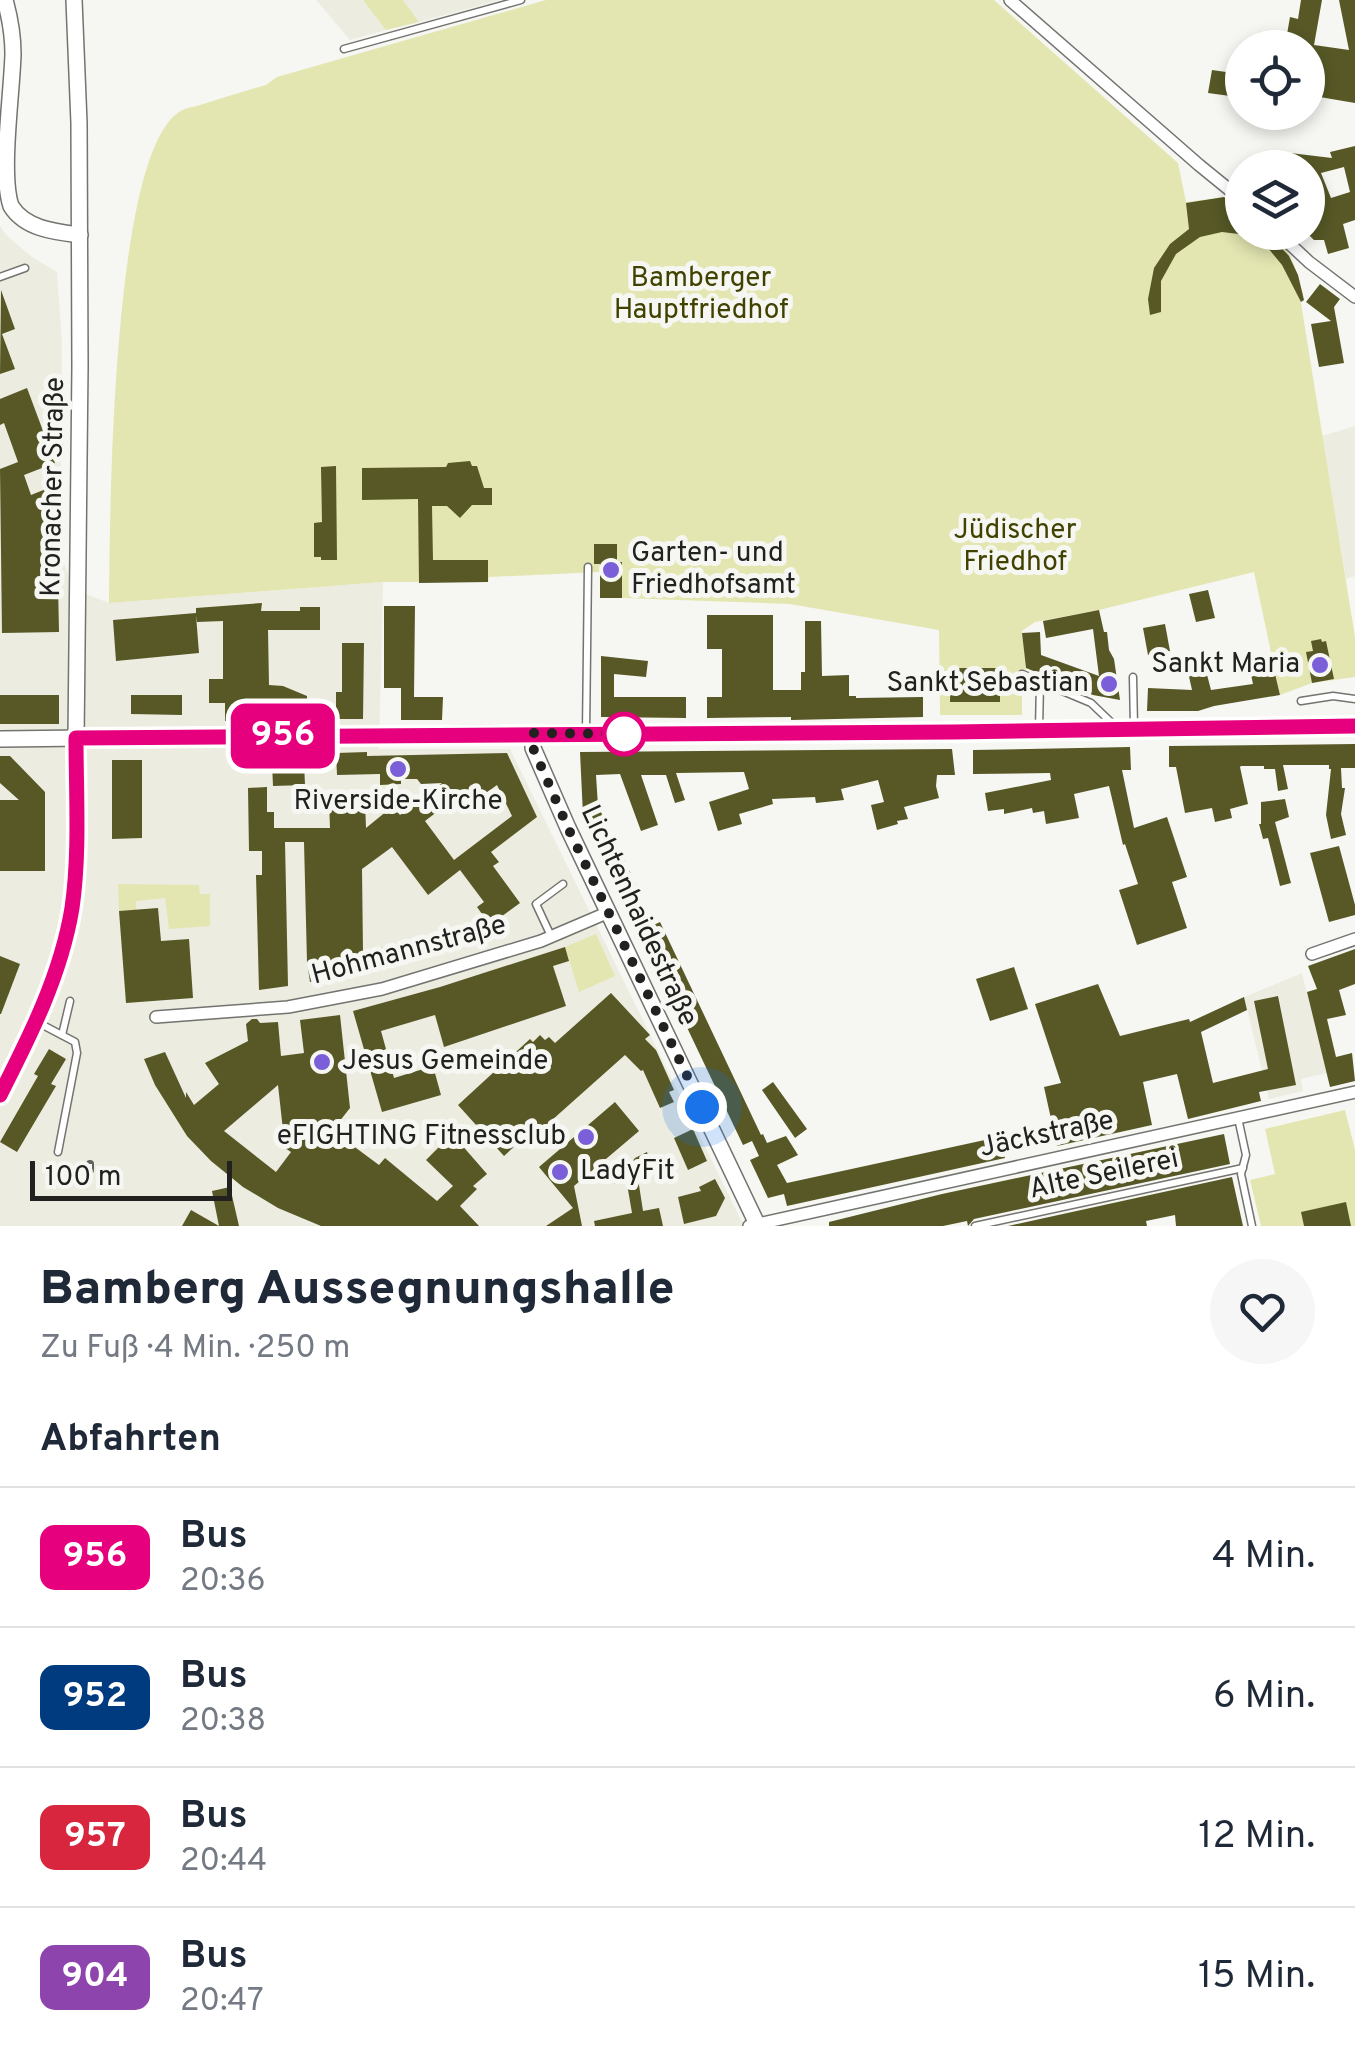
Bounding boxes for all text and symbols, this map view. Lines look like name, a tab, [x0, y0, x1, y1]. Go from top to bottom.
map controls	[1225, 30, 1325, 250]
button: locate	[1225, 30, 1325, 130]
button: layers	[1225, 150, 1325, 250]
park label: Bamberger Hauptfriedhof	[614, 261, 788, 329]
street label: Kronacher Straße	[34, 377, 74, 597]
park label: Jüdischer Friedhof	[953, 513, 1077, 581]
place label: Garten- und Friedhofsamt	[631, 536, 796, 604]
marker: Garten- und Friedhofsamt	[600, 559, 622, 581]
place label: Sankt Maria	[1151, 647, 1300, 683]
marker: Sankt Maria	[1309, 654, 1331, 676]
place label: Sankt Sebastian	[887, 666, 1089, 702]
marker: Sankt Sebastian	[1098, 673, 1120, 695]
line badge: 956	[226, 704, 340, 768]
unlabelled marker	[603, 713, 645, 755]
text: 956	[251, 714, 315, 758]
marker: Riverside-Kirche	[387, 758, 409, 780]
place label: Riverside-Kirche	[293, 784, 503, 820]
street label: Lichtenhaidestraße	[571, 800, 705, 1032]
street label: Hohmannstraße	[308, 908, 510, 994]
place label: Jesus Gemeinde	[342, 1044, 548, 1080]
marker: Jesus Gemeinde	[311, 1051, 333, 1073]
your location	[677, 1082, 727, 1132]
street label: Jäckstraße	[977, 1103, 1117, 1167]
place label: eFIGHTING Fitnessclub	[277, 1119, 566, 1155]
marker: eFIGHTING Fitnessclub	[575, 1126, 597, 1148]
street label: Alte Seilerei	[1026, 1142, 1182, 1208]
place label: LadyFit	[580, 1154, 675, 1190]
scale bar	[30, 1156, 232, 1200]
text: 100 m	[45, 1160, 121, 1196]
marker: LadyFit	[549, 1161, 571, 1183]
button: heart	[1210, 1259, 1315, 1364]
text: Bamberg Aussegnungshalle	[40, 1261, 675, 1321]
text: Zu Fuß · 4 Min. · 250 m	[40, 1329, 350, 1369]
text: Abfahrten	[40, 1416, 221, 1465]
text: Bus	[180, 1513, 247, 1562]
text: 4 Min.	[1212, 1533, 1315, 1582]
text: 956	[63, 1535, 127, 1579]
text: 20:36	[180, 1562, 266, 1602]
text: Bus	[180, 1653, 247, 1702]
text: 6 Min.	[1213, 1673, 1315, 1722]
text: 952	[63, 1675, 127, 1719]
text: 20:38	[180, 1702, 266, 1742]
text: Bus	[180, 1793, 247, 1842]
text: 12 Min.	[1198, 1813, 1315, 1862]
text: 957	[64, 1815, 126, 1859]
text: 20:44	[180, 1842, 267, 1882]
text: Bus	[180, 1933, 247, 1982]
text: 15 Min.	[1198, 1953, 1315, 2002]
text: 904	[61, 1955, 129, 1999]
text: 20:47	[180, 1982, 264, 2022]

